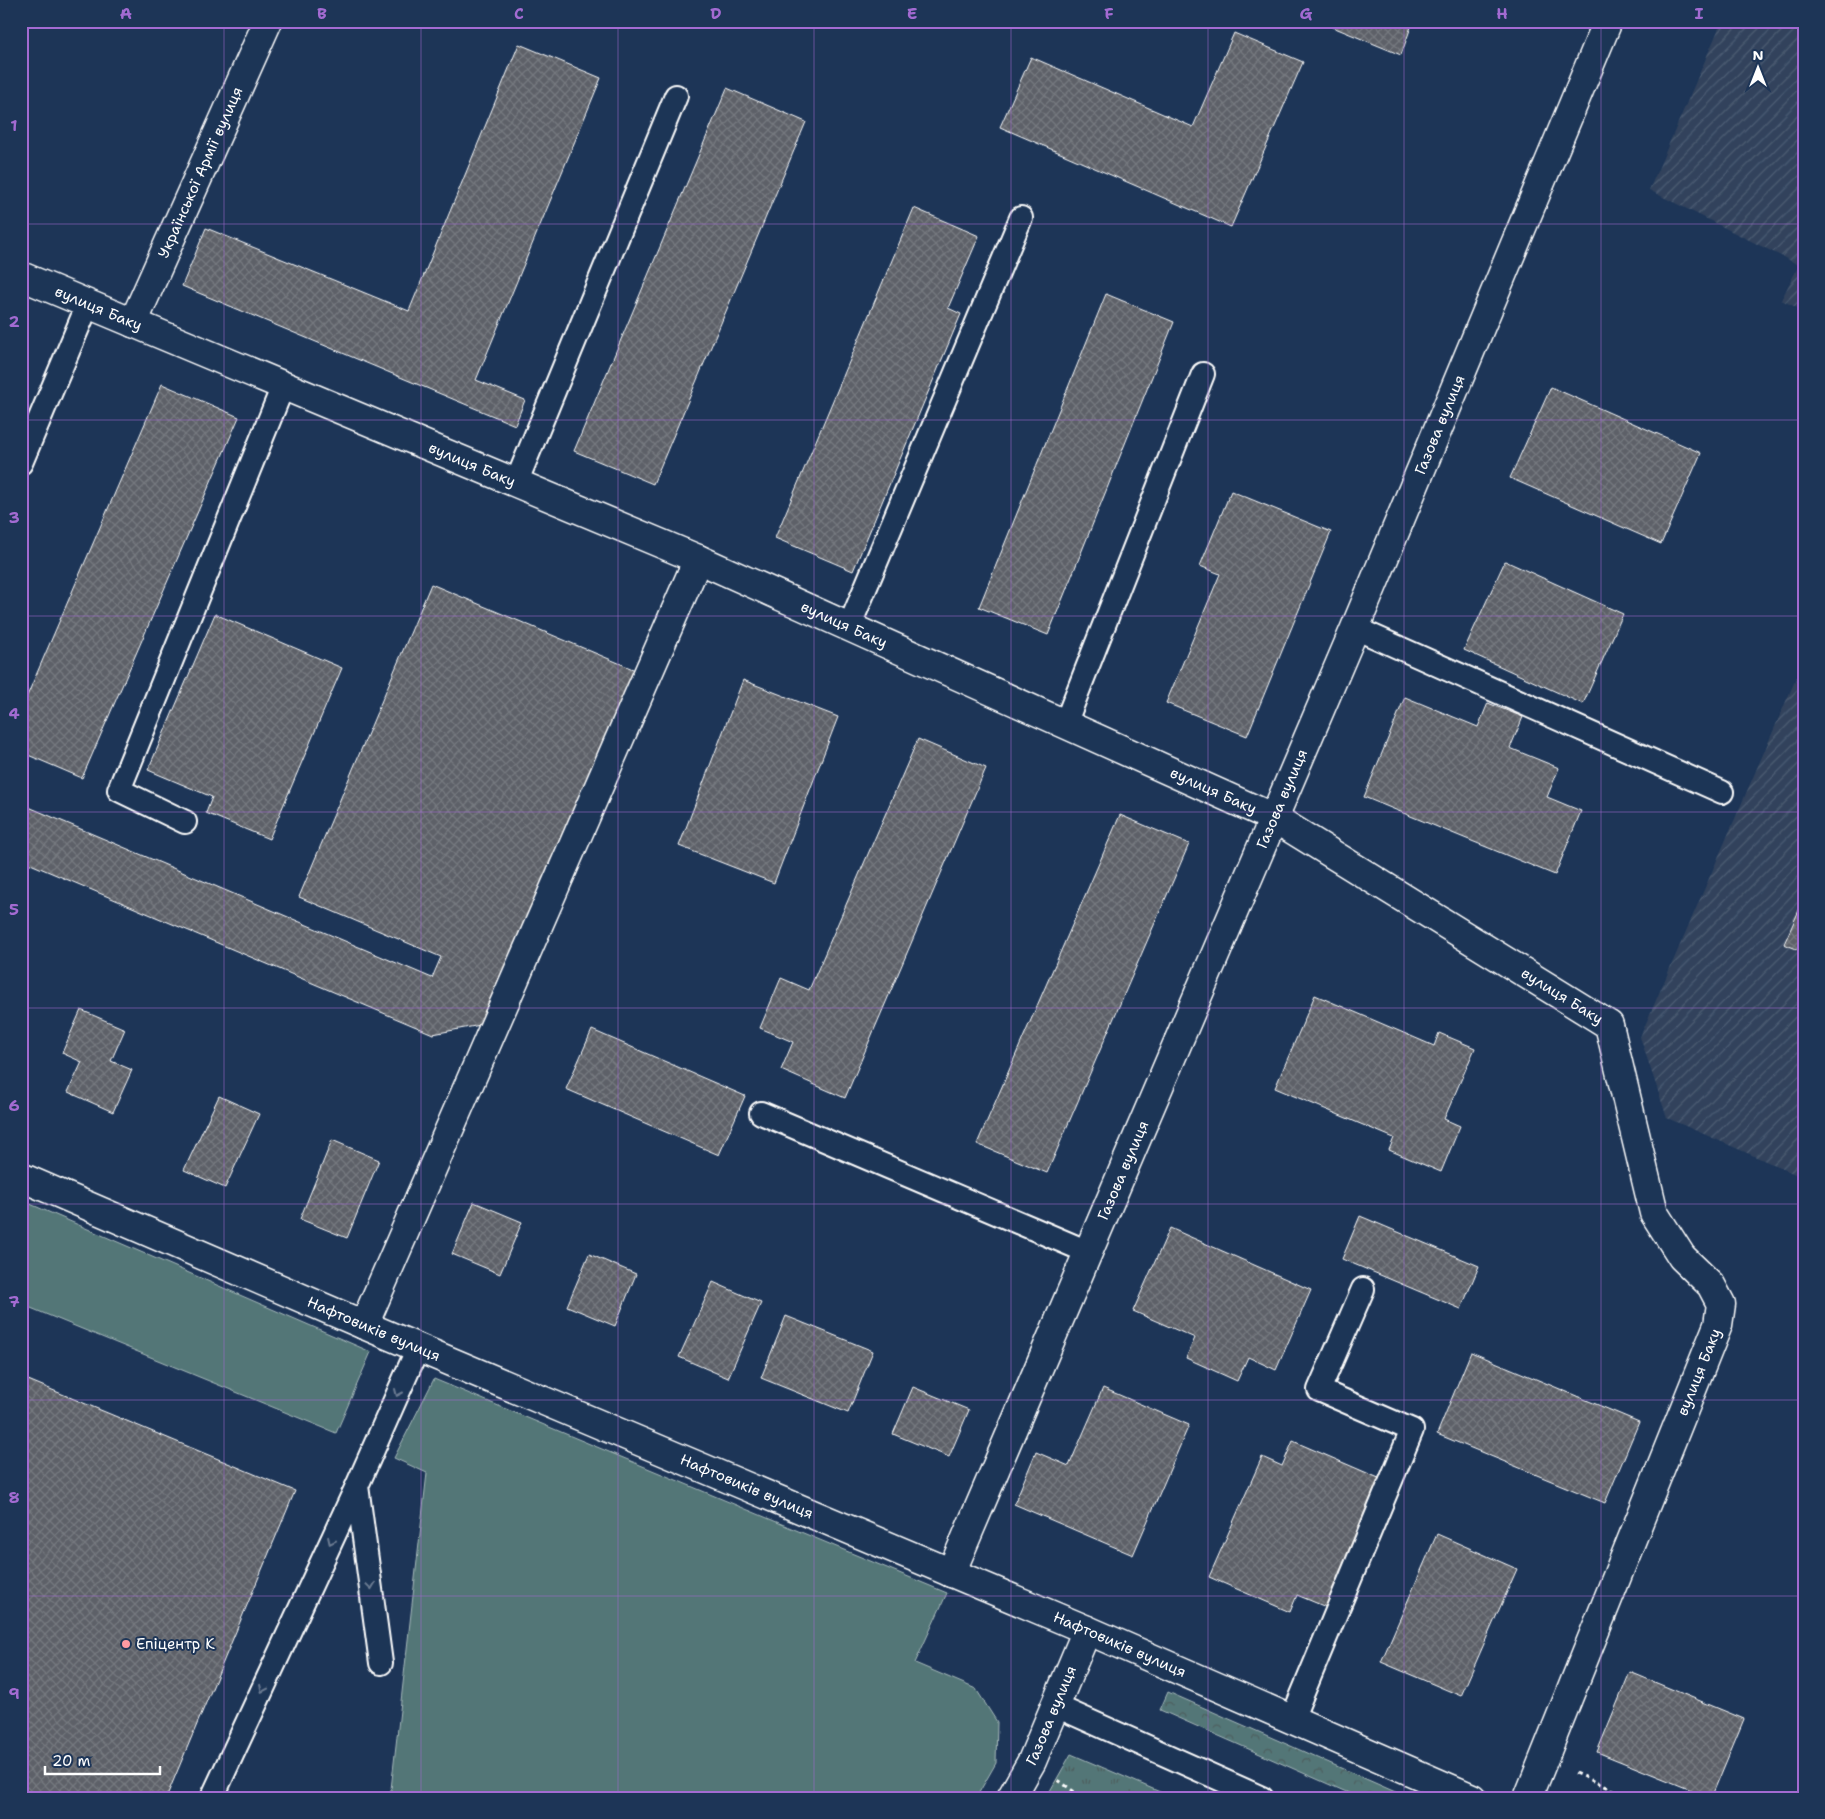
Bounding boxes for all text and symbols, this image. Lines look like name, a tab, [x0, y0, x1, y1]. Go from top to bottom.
text: A	[120, 3, 132, 24]
text: B	[317, 3, 327, 24]
text: C	[514, 3, 524, 24]
text: D	[710, 3, 722, 24]
text: E	[907, 3, 917, 24]
text: F	[1104, 3, 1114, 24]
text: G	[1300, 3, 1313, 24]
text: H	[1496, 3, 1508, 24]
text: I	[1695, 3, 1704, 24]
north arrow	[1732, 42, 1782, 92]
text: N	[1752, 46, 1764, 64]
street label: Української Армії вулиця	[153, 84, 247, 261]
text: 1	[10, 115, 18, 136]
street label: вулиця Баку	[52, 281, 145, 336]
text: 2	[8, 311, 20, 332]
street label: Газова вулиця	[1410, 372, 1469, 478]
street label: вулиця Баку	[425, 437, 519, 492]
text: 3	[8, 507, 20, 528]
street label: вулиця Баку	[798, 597, 891, 653]
text: 4	[8, 703, 20, 724]
street label: Газова вулиця	[1252, 746, 1312, 852]
street label: вулиця Баку	[1167, 763, 1260, 819]
text: 5	[9, 899, 19, 920]
street label: вулиця Баку	[1517, 963, 1607, 1029]
text: 6	[8, 1095, 20, 1116]
street label: Газова вулиця	[1093, 1117, 1153, 1223]
text: 7	[8, 1291, 20, 1312]
street label: Нафтовиків вулиця	[304, 1292, 443, 1366]
street label: вулиця Баку	[1672, 1325, 1726, 1419]
one-way arrow	[394, 1388, 405, 1397]
street label: Нафтовиків вулиця	[677, 1449, 816, 1523]
text: 8	[8, 1487, 20, 1508]
one-way arrow	[327, 1536, 338, 1545]
one-way arrow	[365, 1582, 375, 1590]
street label: Нафтовиків вулиця	[1050, 1607, 1189, 1682]
place label: Епіцентр К	[136, 1634, 215, 1654]
marker: Епіцентр К	[120, 1638, 132, 1650]
street label: Газова вулиця	[1021, 1662, 1081, 1769]
text: 9	[8, 1683, 20, 1704]
one-way arrow	[259, 1683, 269, 1692]
scale bar	[45, 1744, 160, 1776]
text: 20 m	[52, 1751, 91, 1771]

